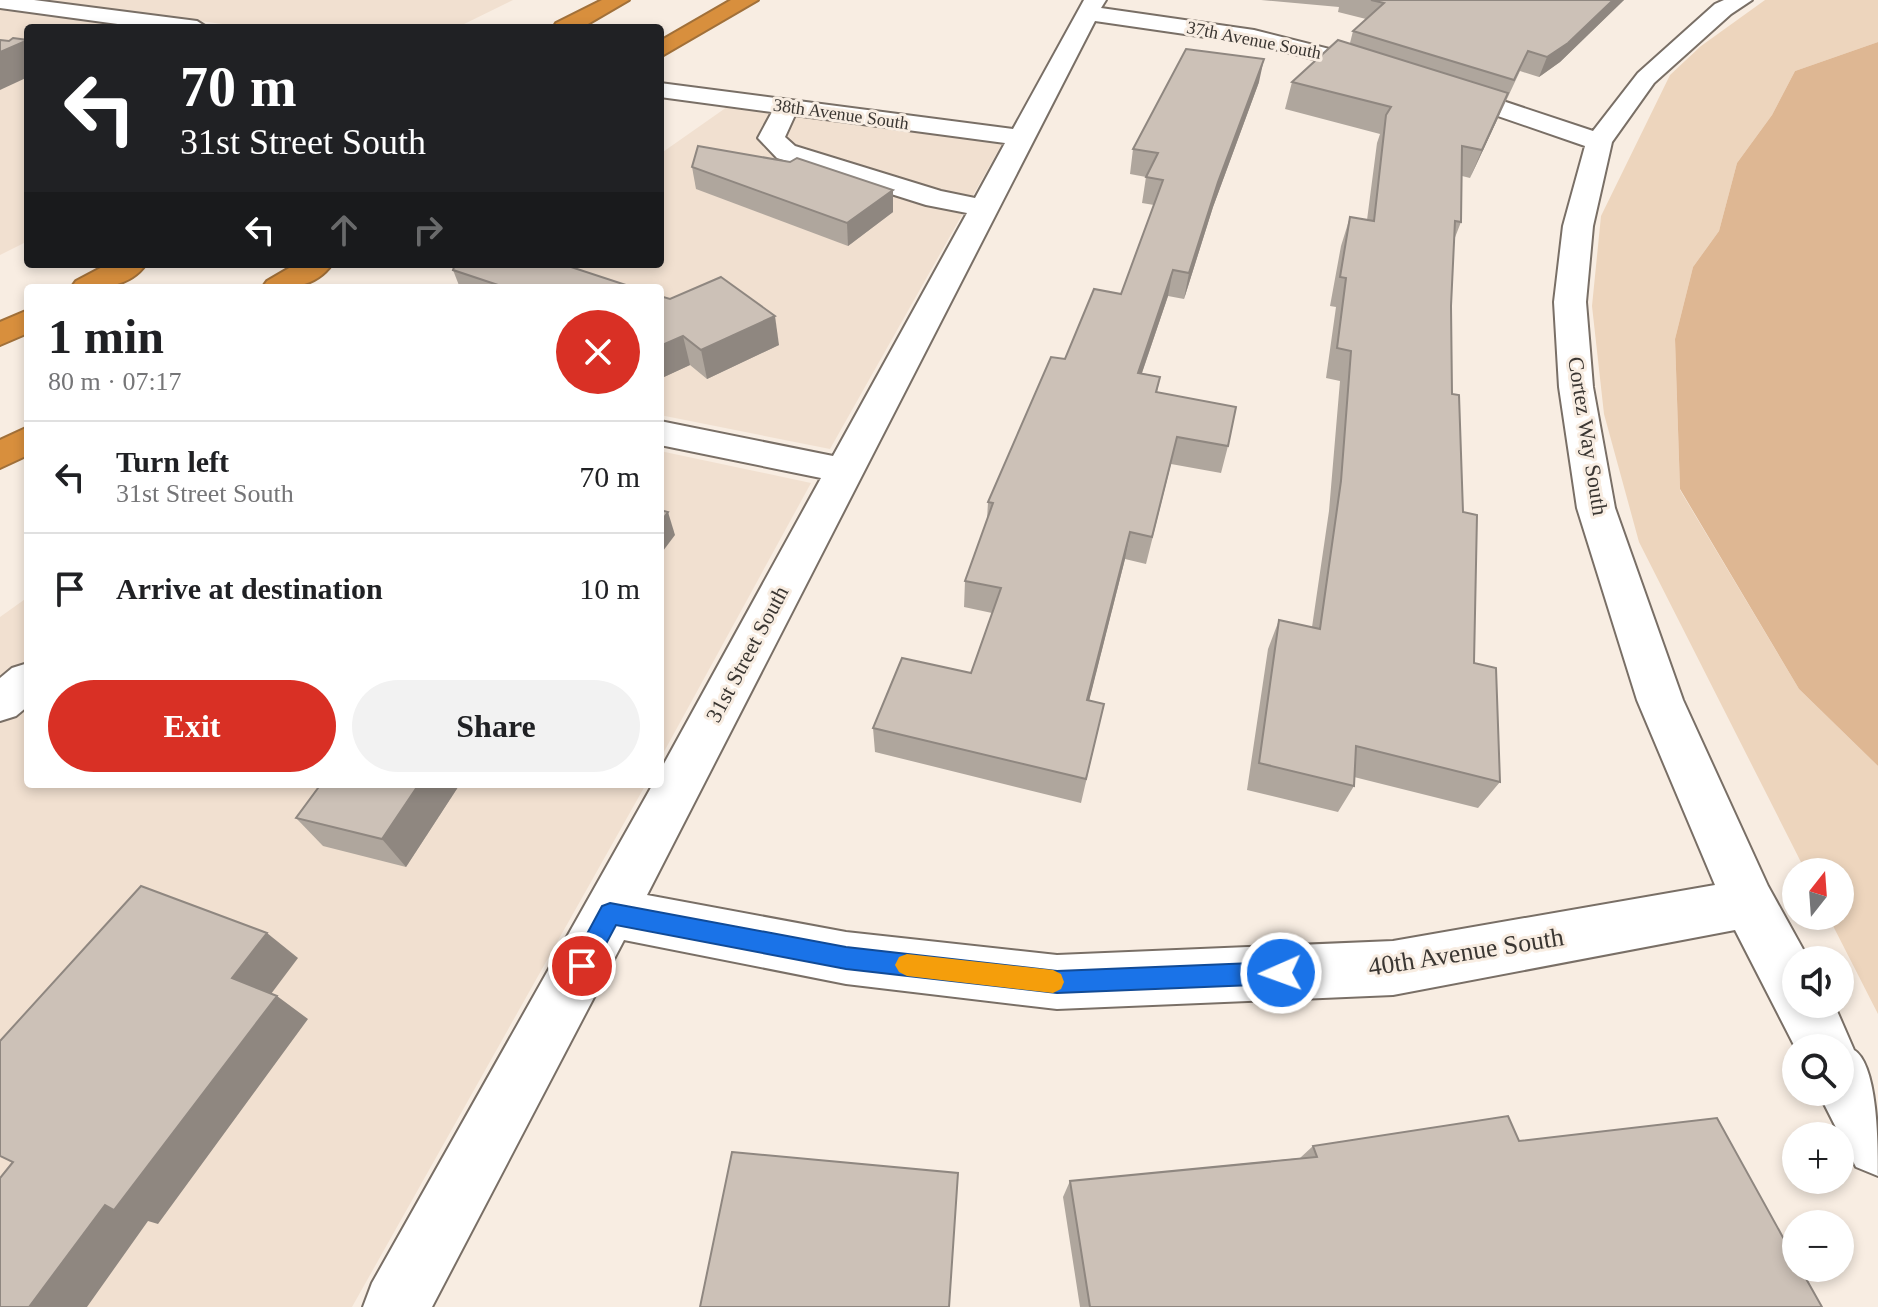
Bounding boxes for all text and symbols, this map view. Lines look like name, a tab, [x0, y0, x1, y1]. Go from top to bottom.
street label: 37th Avenue South	[1185, 17, 1323, 63]
icon: left	[48, 56, 152, 160]
text: 70 m	[180, 56, 297, 118]
street label: 38th Avenue South	[772, 95, 910, 133]
text: 31st Street South	[180, 122, 426, 162]
icon: left	[238, 208, 282, 252]
icon: ahead	[322, 208, 366, 252]
icon: right	[406, 208, 450, 252]
text: 1 min	[48, 310, 164, 363]
button: close	[556, 310, 640, 394]
street label: Cortez Way South	[1563, 355, 1613, 517]
text: 80 m · 07:17	[48, 367, 182, 396]
text: Turn left	[116, 445, 229, 478]
icon: left	[48, 455, 92, 499]
text: 70 m	[579, 460, 640, 493]
text: 31st Street South	[116, 479, 294, 508]
icon: arrive	[48, 567, 92, 611]
text: Arrive at destination	[116, 572, 383, 605]
text: 10 m	[579, 572, 640, 605]
street label: 31st Street South	[701, 582, 793, 726]
button: Exit	[48, 680, 336, 772]
button: Share	[352, 680, 640, 772]
north arrow	[1782, 858, 1854, 930]
map controls	[1782, 858, 1854, 1282]
street label: 40th Avenue South	[1366, 922, 1566, 982]
position arrow	[1239, 931, 1323, 1015]
pin	[548, 932, 616, 1000]
icon: arrive	[560, 944, 604, 988]
button: sound	[1782, 946, 1854, 1018]
button: search	[1782, 1034, 1854, 1106]
button: +	[1782, 1122, 1854, 1194]
button: −	[1782, 1210, 1854, 1282]

